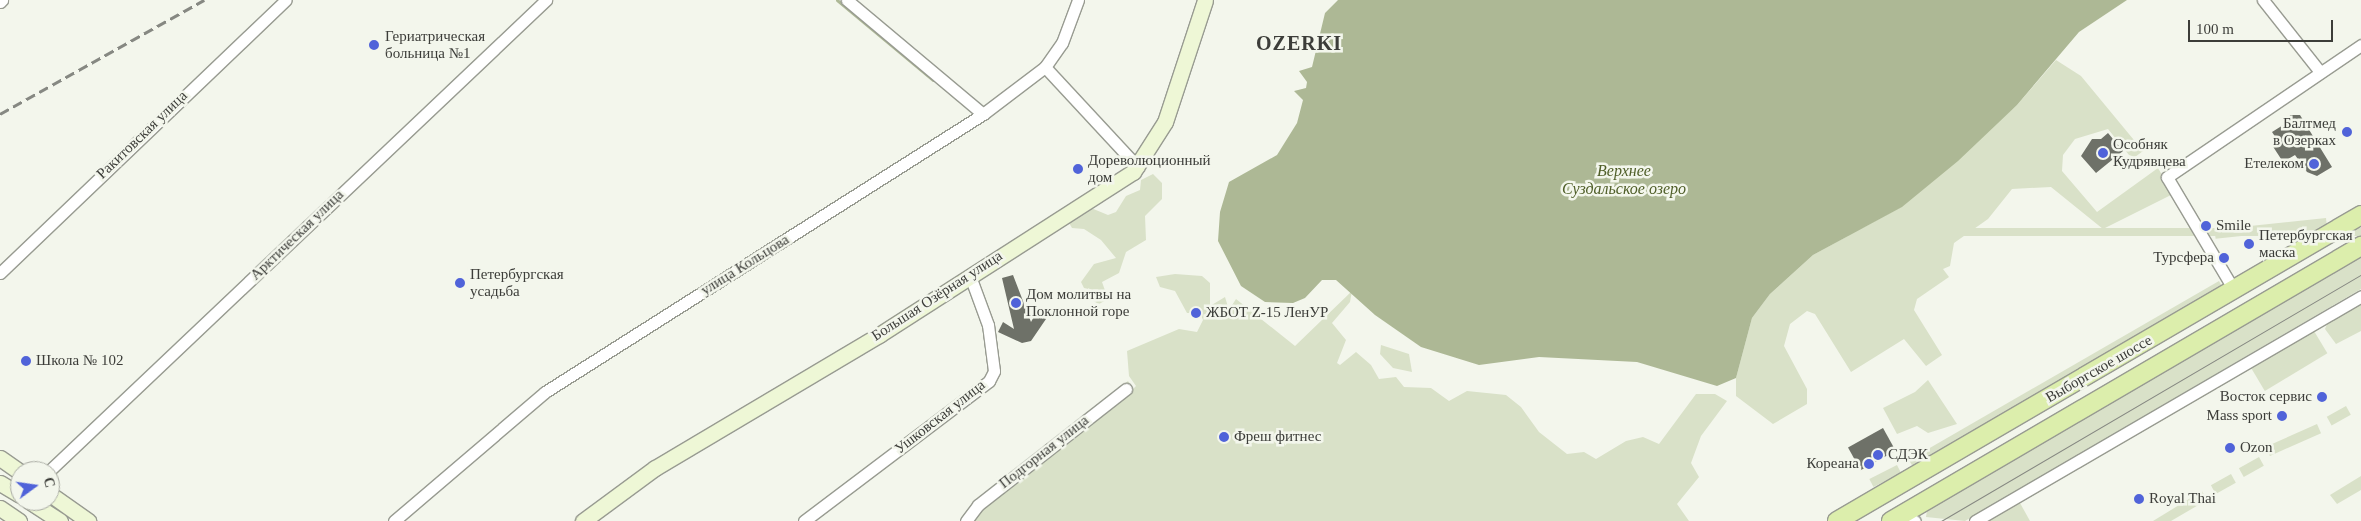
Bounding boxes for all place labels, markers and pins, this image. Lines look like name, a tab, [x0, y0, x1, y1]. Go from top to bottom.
place label: Гериатрическая больница №1	[385, 27, 485, 62]
marker: Гериатрическая больница №1	[367, 38, 381, 52]
place label: Балтмед в Озерках	[2273, 114, 2336, 149]
marker: Балтмед в Озерках	[2340, 125, 2354, 139]
place label: Особняк Кудрявцева	[2113, 135, 2186, 170]
marker: Особняк Кудрявцева	[2097, 147, 2109, 159]
place label: Дореволюционный дом	[1088, 151, 1211, 186]
place label: Етелеком	[2244, 155, 2304, 173]
marker: Етелеком	[2308, 158, 2320, 170]
marker: Дореволюционный дом	[1072, 163, 1084, 175]
place label: Smile	[2216, 217, 2251, 235]
marker: Smile	[2200, 220, 2212, 232]
place label: Петербургская маска	[2259, 226, 2353, 261]
marker: Петербургская маска	[2243, 238, 2255, 250]
place label: Турсфера	[2153, 249, 2214, 267]
marker: Турсфера	[2218, 252, 2230, 264]
place label: Петербургская усадьба	[470, 265, 564, 300]
marker: Петербургская усадьба	[454, 277, 466, 289]
place label: Дом молитвы на Поклонной горе	[1026, 285, 1131, 320]
marker: Дом молитвы на Поклонной горе	[1010, 297, 1022, 309]
place label: ЖБОТ Z-15 ЛенУР	[1206, 304, 1328, 322]
marker: ЖБОТ Z-15 ЛенУР	[1190, 307, 1202, 319]
place label: Школа № 102	[36, 352, 123, 370]
marker: Школа № 102	[20, 355, 32, 367]
place label: Восток сервис	[2220, 388, 2312, 406]
marker: Восток сервис	[2316, 391, 2328, 403]
place label: Mass sport	[2207, 407, 2272, 425]
marker: Mass sport	[2276, 410, 2288, 422]
place label: Фреш фитнес	[1234, 428, 1321, 446]
marker: Фреш фитнес	[1218, 431, 1230, 443]
place label: Ozon	[2240, 439, 2272, 457]
marker: Ozon	[2224, 442, 2236, 454]
place label: СДЭК	[1888, 446, 1928, 464]
marker: СДЭК	[1872, 449, 1884, 461]
place label: Кореана	[1807, 455, 1859, 473]
marker: Кореана	[1863, 458, 1875, 470]
place label: Royal Thai	[2149, 490, 2216, 508]
marker: Royal Thai	[2133, 493, 2145, 505]

